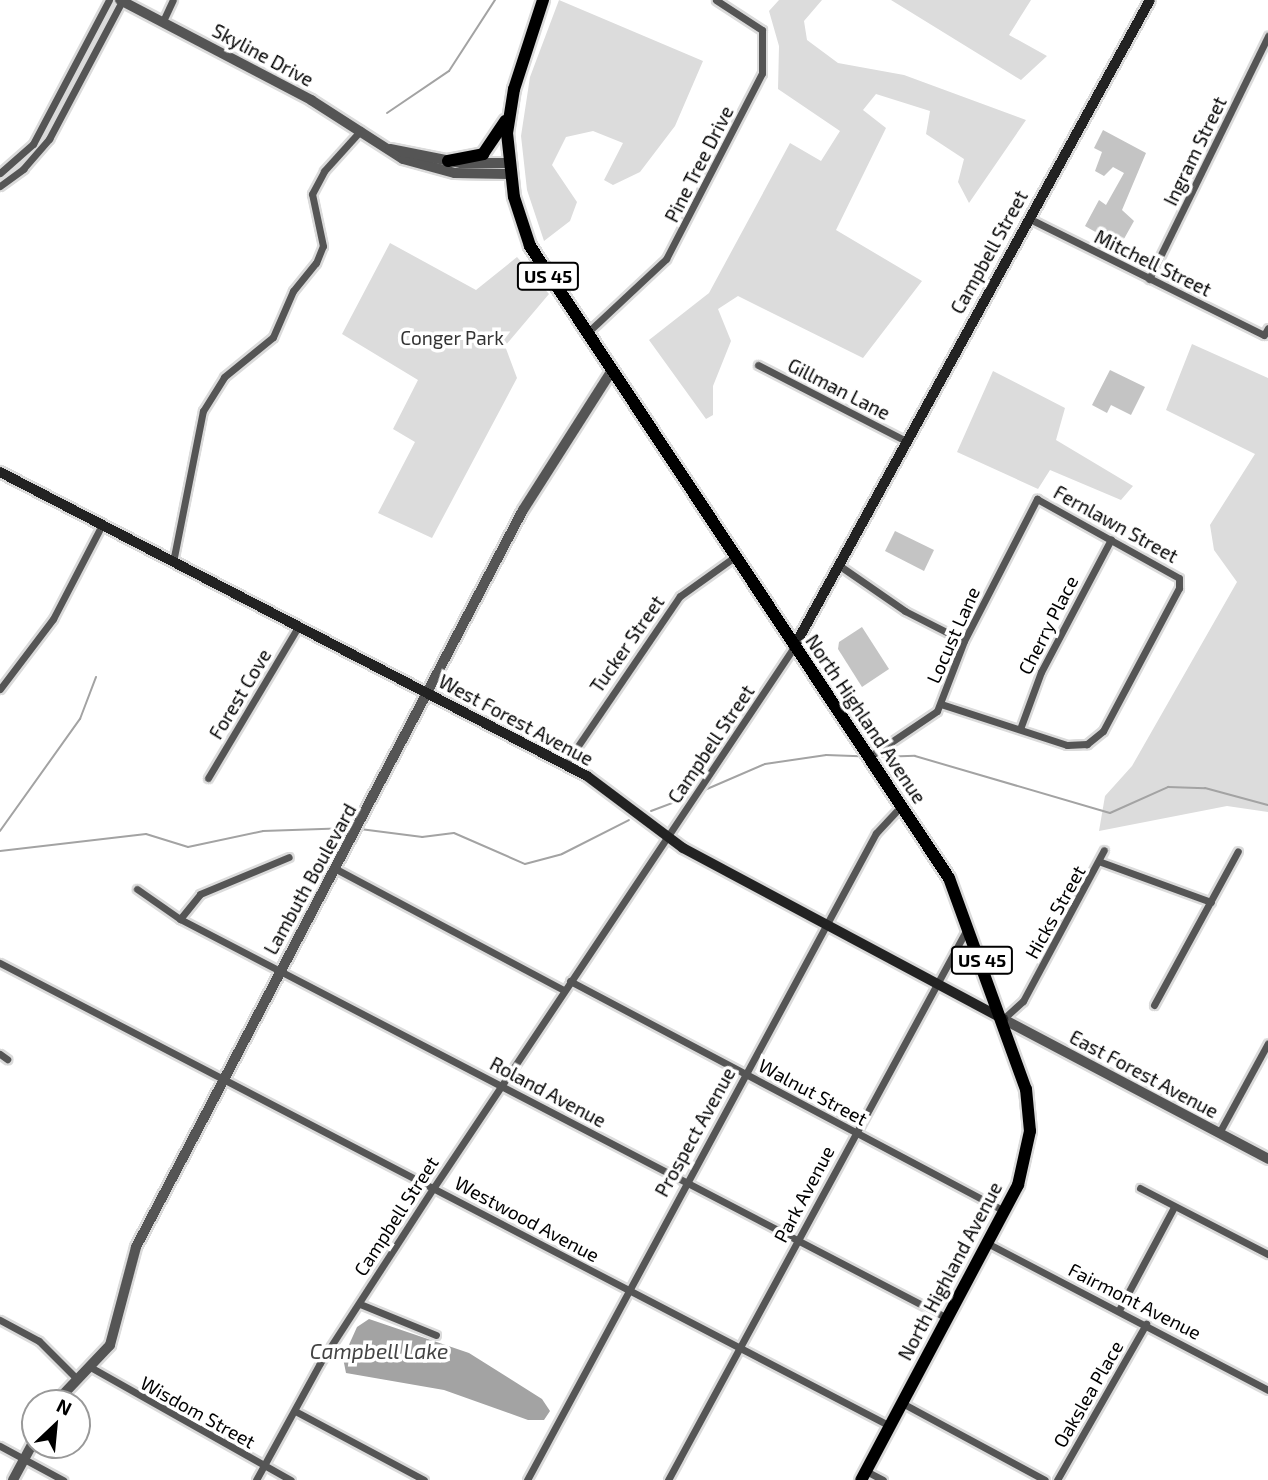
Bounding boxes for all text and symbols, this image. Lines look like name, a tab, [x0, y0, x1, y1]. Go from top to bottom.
street label: Skyline Drive	[209, 19, 317, 91]
street label: Ingram Street	[1159, 93, 1231, 209]
street label: Pine Tree Drive	[660, 102, 738, 226]
street label: Campbell Street	[946, 186, 1032, 318]
street label: Mitchell Street	[1091, 225, 1215, 301]
road number: US 45	[516, 262, 580, 290]
park label: Conger Park	[400, 327, 504, 349]
street label: Gillman Lane	[784, 353, 894, 425]
street label: Fernlawn Street	[1050, 480, 1182, 568]
street label: Cherry Place	[1013, 572, 1083, 678]
street label: Locust Lane	[922, 583, 984, 687]
street label: Tucker Street	[585, 591, 669, 697]
street label: North Highland Avenue	[801, 630, 931, 808]
street label: Forest Cove	[204, 645, 276, 743]
street label: West Forest Avenue	[435, 670, 597, 770]
street label: Campbell Street	[663, 680, 759, 808]
street label: Lambuth Boulevard	[259, 800, 361, 958]
street label: Hicks Street	[1020, 861, 1090, 963]
road number: US 45	[950, 945, 1014, 974]
street label: East Forest Avenue	[1066, 1025, 1222, 1123]
street label: Roland Avenue	[486, 1052, 610, 1132]
street label: Walnut Street	[755, 1054, 871, 1130]
street label: Prospect Avenue	[650, 1063, 740, 1201]
street label: Park Avenue	[769, 1142, 839, 1246]
street label: Campbell Street	[349, 1152, 443, 1280]
street label: Westwood Avenue	[451, 1171, 603, 1267]
street label: North Highland Avenue	[893, 1178, 1007, 1364]
street label: Fairmont Avenue	[1065, 1258, 1205, 1344]
street label: Oakslea Place	[1048, 1337, 1128, 1451]
water label: Campbell Lake	[309, 1338, 449, 1364]
street label: Wisdom Street	[137, 1371, 259, 1453]
north arrow	[21, 1389, 91, 1459]
text: N	[53, 1393, 76, 1420]

